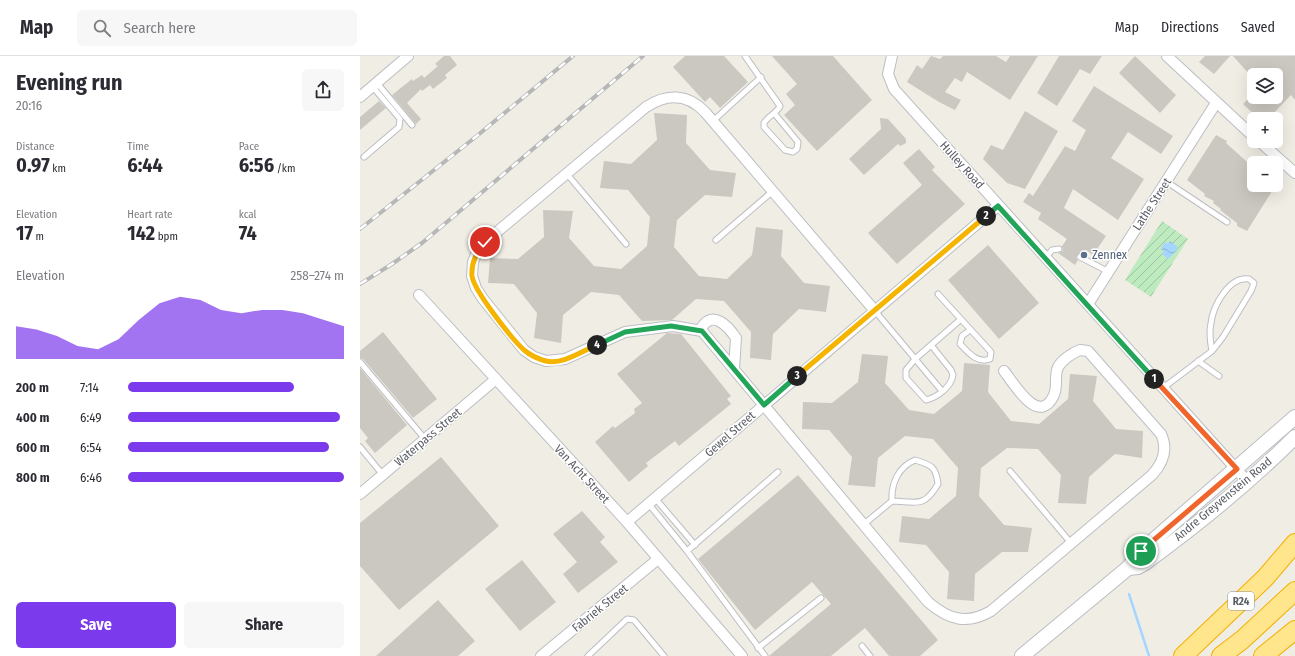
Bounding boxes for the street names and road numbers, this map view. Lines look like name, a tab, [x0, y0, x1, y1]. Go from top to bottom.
street label: Hulley Road	[937, 138, 987, 192]
street label: Lathe Street	[1130, 175, 1174, 233]
street label: Waterpass Street	[392, 405, 464, 469]
street label: Gewel Street	[702, 408, 758, 460]
street label: Van Acht Street	[551, 442, 613, 506]
street label: Andre Greyvenstein Road	[1171, 454, 1275, 544]
street label: Fabriek Street	[569, 581, 631, 635]
road number: R24	[1228, 592, 1254, 610]

